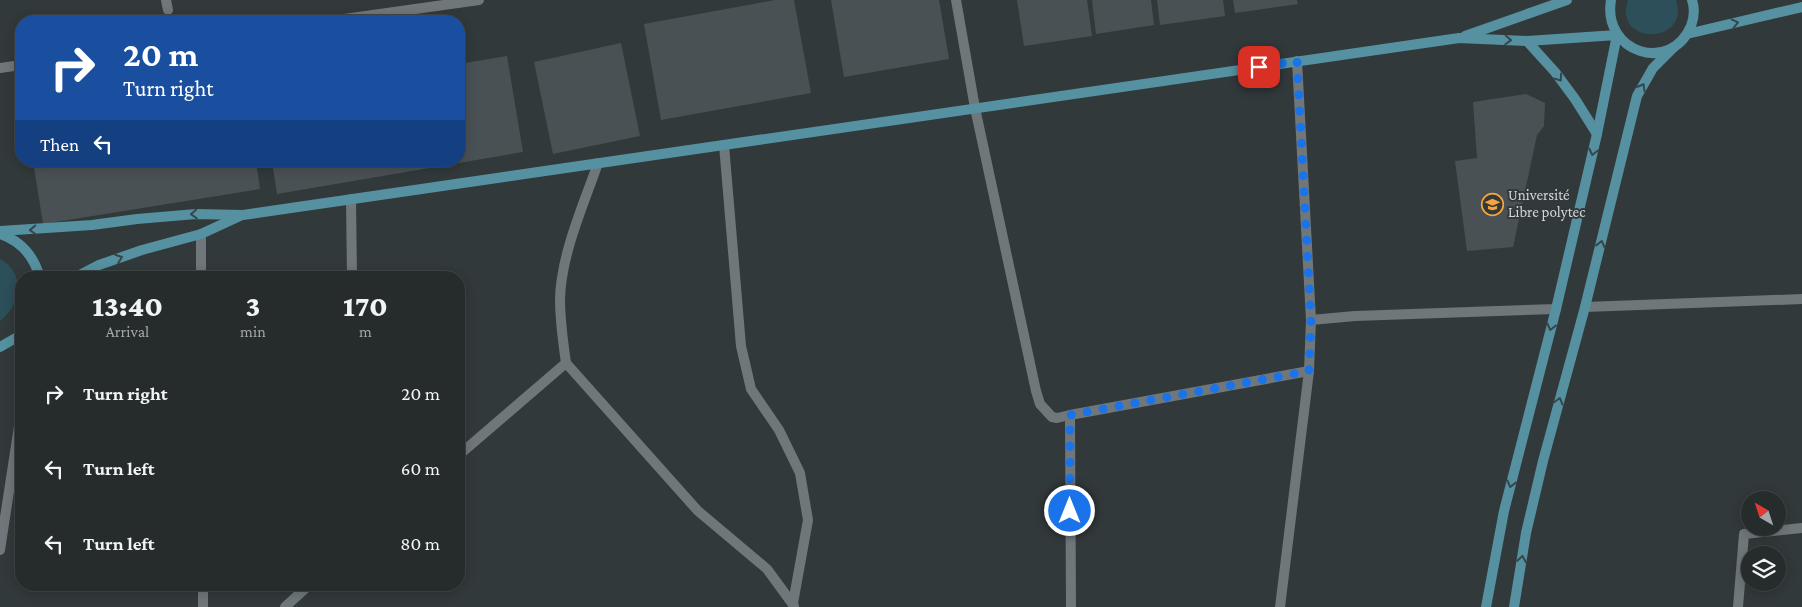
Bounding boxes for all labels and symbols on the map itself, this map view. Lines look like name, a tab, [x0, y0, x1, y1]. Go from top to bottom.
one-way arrow	[1730, 18, 1739, 29]
one-way arrow	[1504, 35, 1512, 46]
pin	[1238, 46, 1280, 88]
one-way arrow	[1553, 72, 1562, 82]
one-way arrow	[1636, 84, 1646, 93]
one-way arrow	[1588, 147, 1599, 156]
place label: Université Libre polytec	[1508, 187, 1586, 221]
school or university icon: Université Libre polytec	[1480, 192, 1504, 216]
one-way arrow	[190, 209, 198, 220]
one-way arrow	[28, 224, 36, 235]
one-way arrow	[1595, 240, 1605, 248]
one-way arrow	[114, 254, 123, 264]
one-way arrow	[1546, 322, 1557, 331]
one-way arrow	[1553, 396, 1564, 405]
one-way arrow	[1506, 480, 1517, 489]
position arrow	[1043, 484, 1095, 536]
north arrow	[1741, 491, 1786, 536]
one-way arrow	[1516, 555, 1526, 563]

